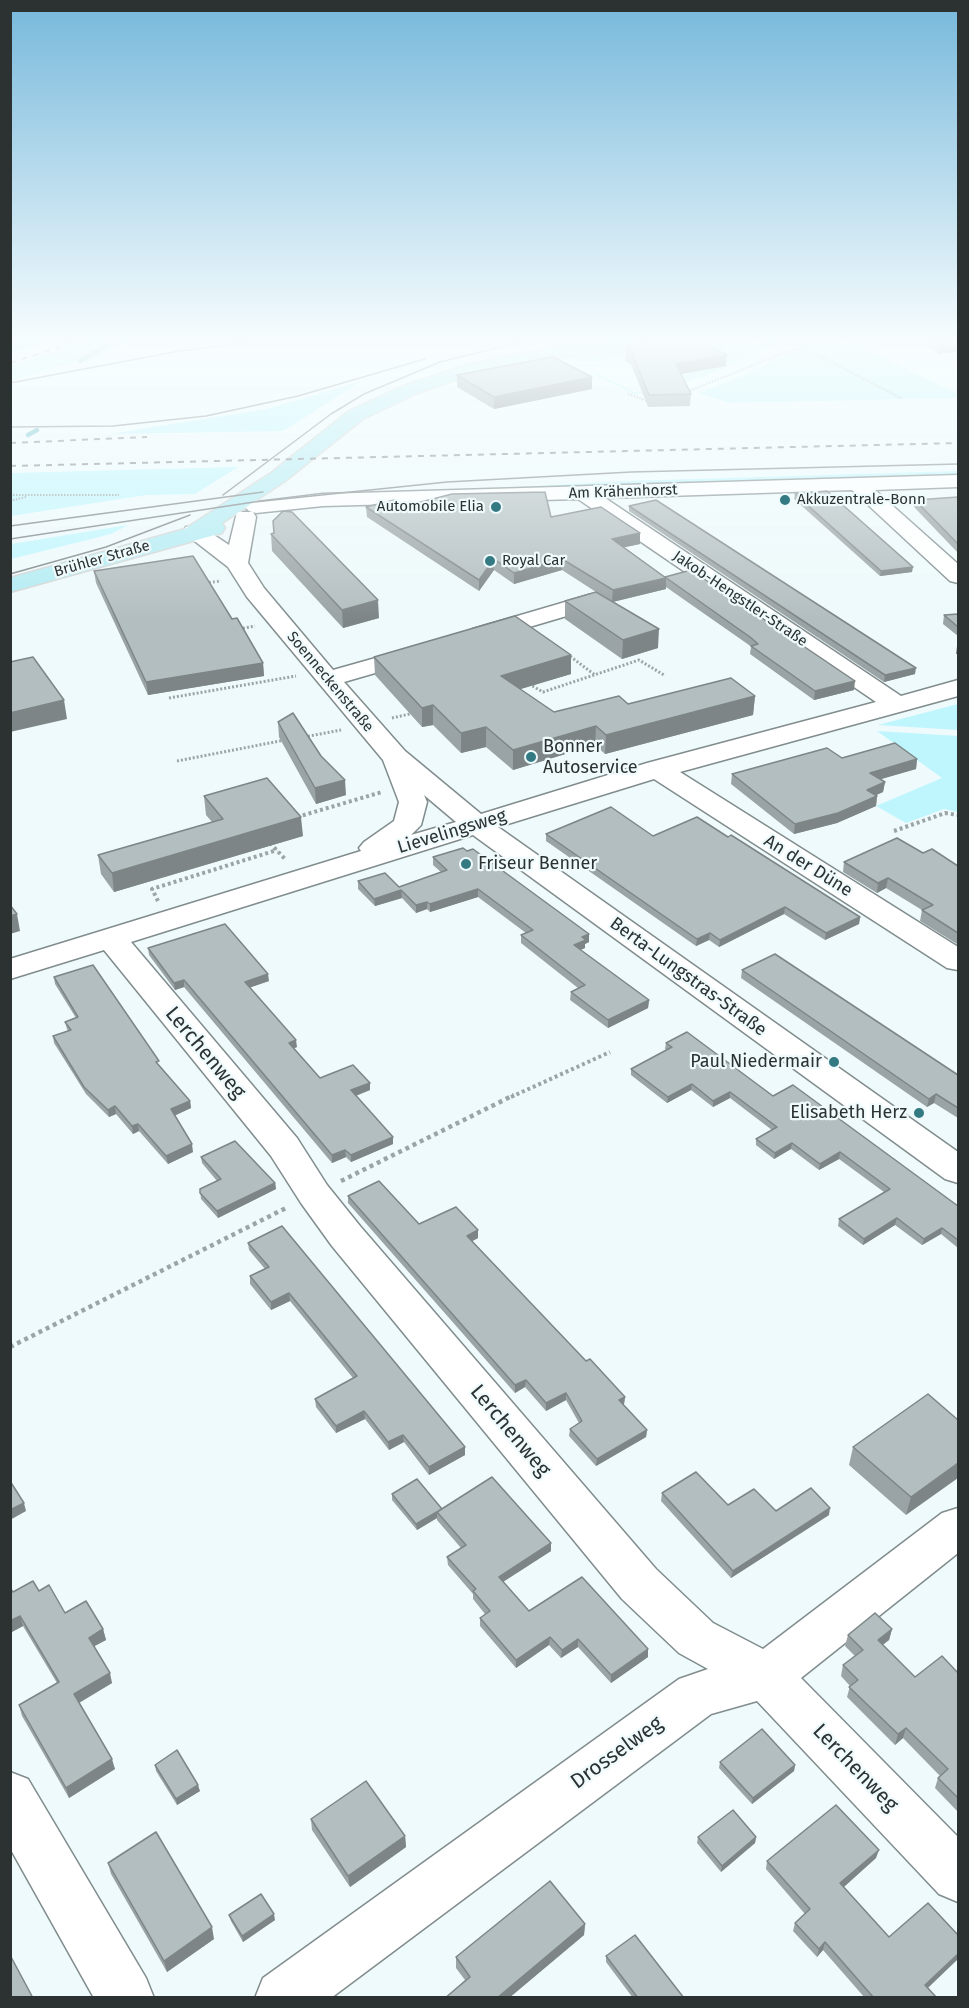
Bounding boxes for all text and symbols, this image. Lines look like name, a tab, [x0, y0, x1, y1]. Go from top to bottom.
street label: Am Krähenhorst	[568, 481, 678, 503]
place label: Akkuzentrale-Bonn	[797, 491, 926, 509]
marker: Akkuzentrale-Bonn	[778, 493, 792, 507]
place label: Automobile Elia	[377, 498, 484, 516]
marker: Automobile Elia	[489, 500, 503, 514]
street label: Brühler Straße	[52, 537, 152, 581]
street label: Jakob-Hengstler-Straße	[669, 547, 811, 651]
place label: Royal Car	[502, 552, 565, 570]
marker: Royal Car	[483, 554, 497, 568]
street label: Soenneckenstraße	[283, 628, 377, 736]
place label: Bonner Autoservice	[543, 736, 638, 778]
marker: Bonner Autoservice	[524, 750, 538, 764]
street label: Lievelingsweg	[395, 805, 509, 859]
street label: An der Düne	[760, 830, 856, 902]
place label: Friseur Benner	[478, 853, 597, 875]
marker: Friseur Benner	[459, 857, 473, 871]
street label: Berta-Lungstras-Straße	[605, 913, 771, 1041]
street label: Lerchenweg	[159, 1002, 251, 1104]
place label: Paul Niedermair	[690, 1051, 822, 1073]
marker: Paul Niedermair	[827, 1055, 841, 1069]
place label: Elisabeth Herz	[790, 1102, 907, 1124]
marker: Elisabeth Herz	[912, 1106, 926, 1120]
street label: Lerchenweg	[464, 1380, 556, 1482]
street label: Drosselweg	[566, 1711, 668, 1795]
street label: Lerchenweg	[807, 1719, 903, 1817]

